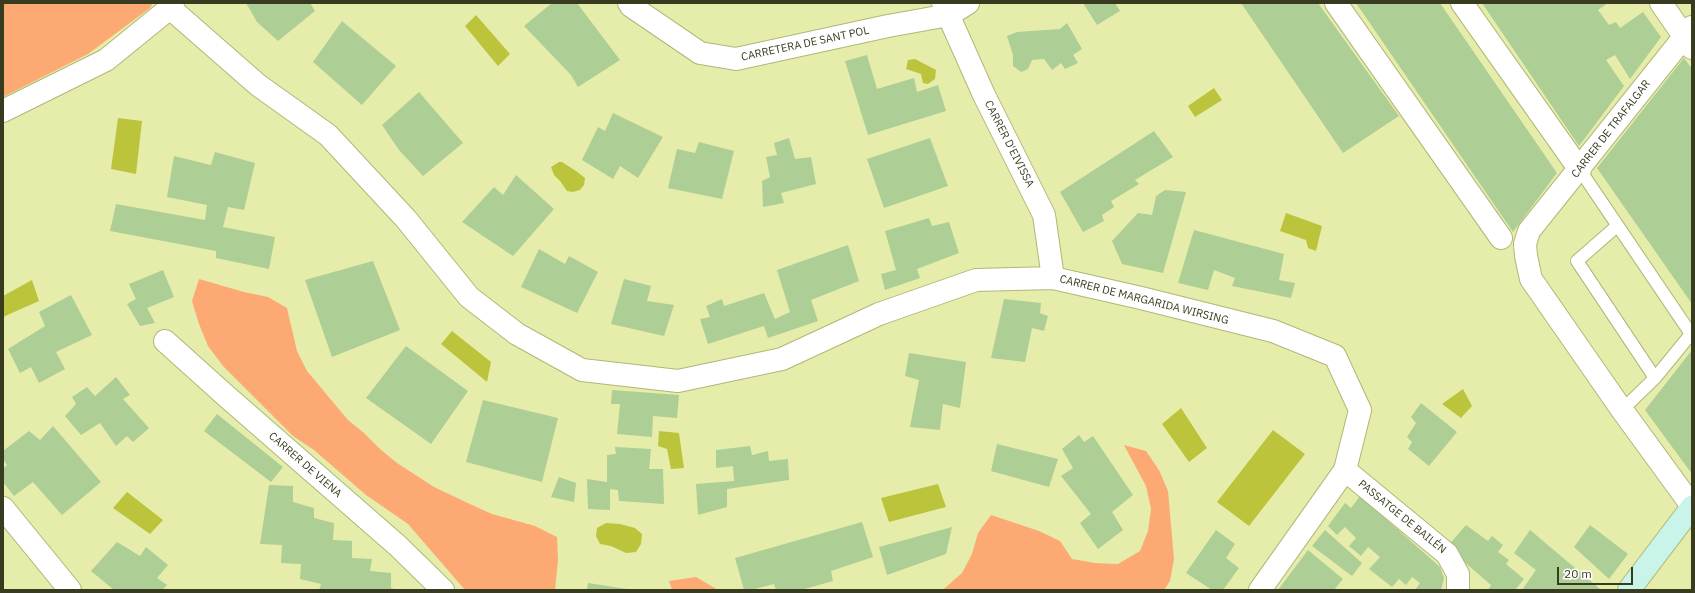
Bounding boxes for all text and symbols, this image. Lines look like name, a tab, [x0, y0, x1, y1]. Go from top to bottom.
street label: CARRETERA DE SANT POL	[740, 24, 870, 64]
street label: CARRER DE TRAFALGAR	[1569, 77, 1653, 181]
street label: CARRER D'EIVISSA	[981, 98, 1037, 190]
street label: CARRER DE MARGARIDA WIRSING	[1058, 273, 1230, 327]
street label: CARRER DE VIENA	[266, 430, 344, 500]
street label: PASSATGE DE BAILÉN	[1355, 477, 1449, 557]
scale bar	[1559, 559, 1635, 585]
text: 20 m	[1564, 566, 1592, 581]

